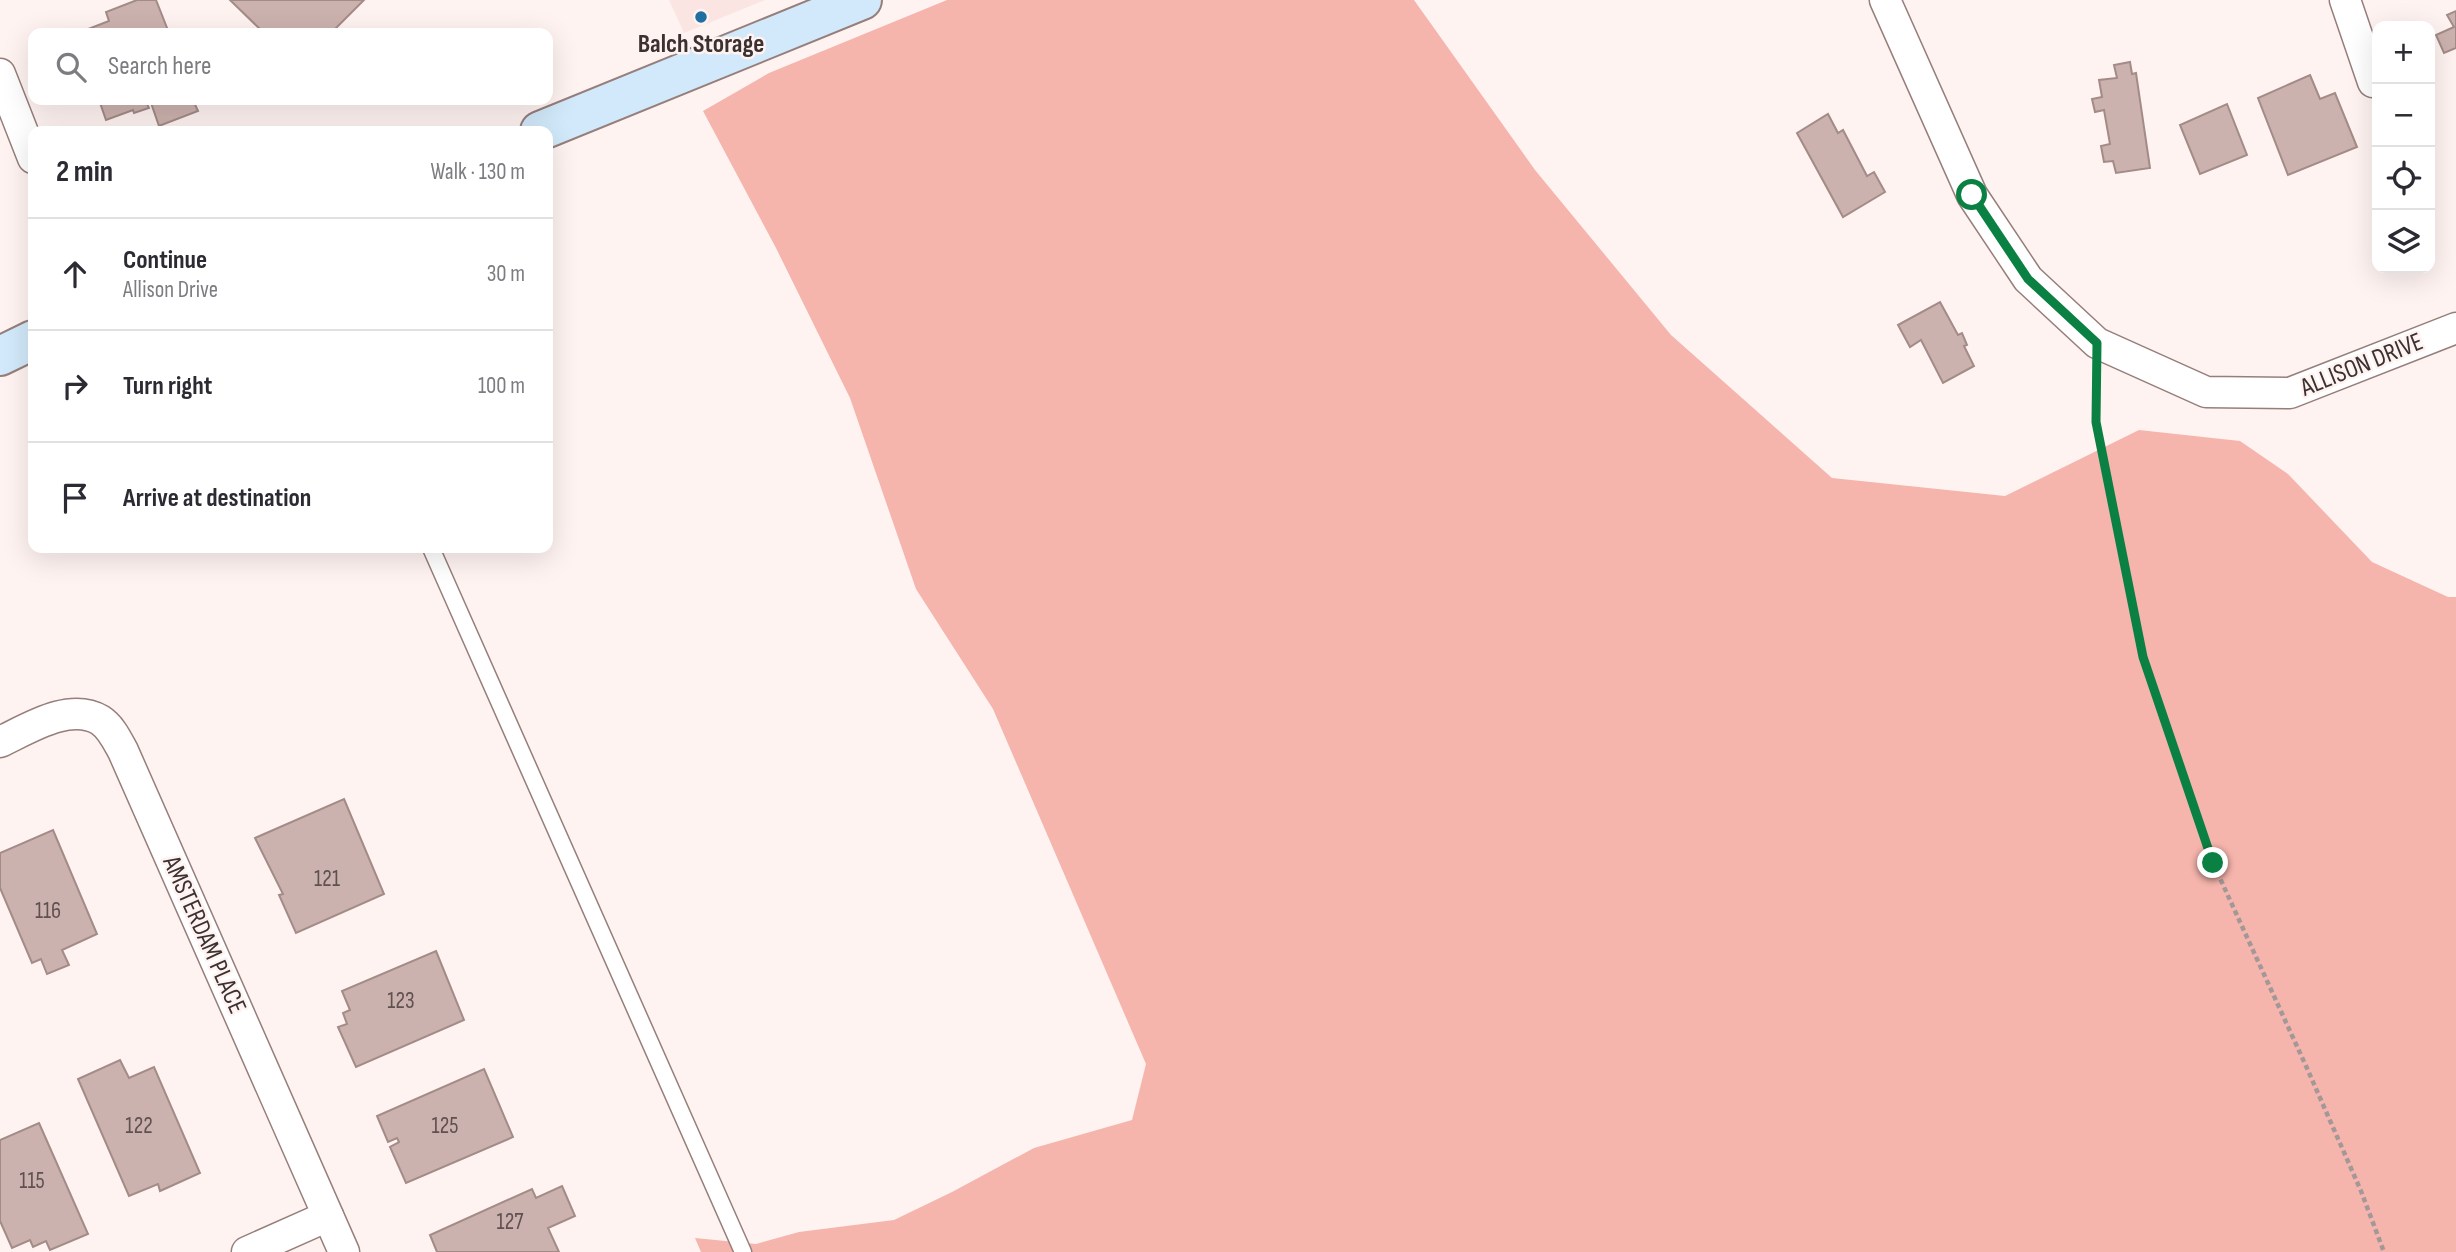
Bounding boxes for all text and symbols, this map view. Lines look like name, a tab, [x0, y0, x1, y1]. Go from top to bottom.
marker: Balch Storage	[693, 9, 709, 25]
map controls	[2372, 21, 2435, 273]
button: +	[2372, 21, 2435, 84]
search box	[28, 28, 553, 105]
place label: Balch Storage	[638, 29, 764, 60]
icon: search	[52, 48, 90, 86]
text: Search here	[108, 51, 211, 82]
button: −	[2372, 84, 2435, 147]
button: locate	[2372, 147, 2435, 210]
text: 2 min	[56, 154, 113, 190]
text: Walk · 130 m	[430, 158, 525, 186]
route start	[1956, 179, 1987, 210]
button: layers	[2372, 210, 2435, 273]
text: Continue	[123, 245, 207, 276]
icon: ahead	[56, 255, 94, 293]
text: 30 m	[487, 260, 525, 288]
text: Allison Drive	[123, 276, 218, 304]
street label: ALLISON DRIVE	[2295, 326, 2428, 404]
icon: right	[56, 367, 94, 405]
text: Turn right	[123, 371, 212, 402]
text: 100 m	[478, 372, 525, 400]
icon: arrive	[56, 479, 94, 517]
text: Arrive at destination	[123, 483, 311, 514]
route end	[2197, 847, 2228, 878]
street label: AMSTERDAM PLACE	[155, 851, 253, 1019]
house number: 121	[314, 865, 340, 893]
house number: 116	[35, 897, 61, 925]
house number: 123	[387, 987, 415, 1015]
house number: 122	[125, 1112, 153, 1140]
house number: 125	[431, 1112, 459, 1140]
house number: 115	[19, 1167, 45, 1195]
house number: 127	[496, 1208, 524, 1236]

